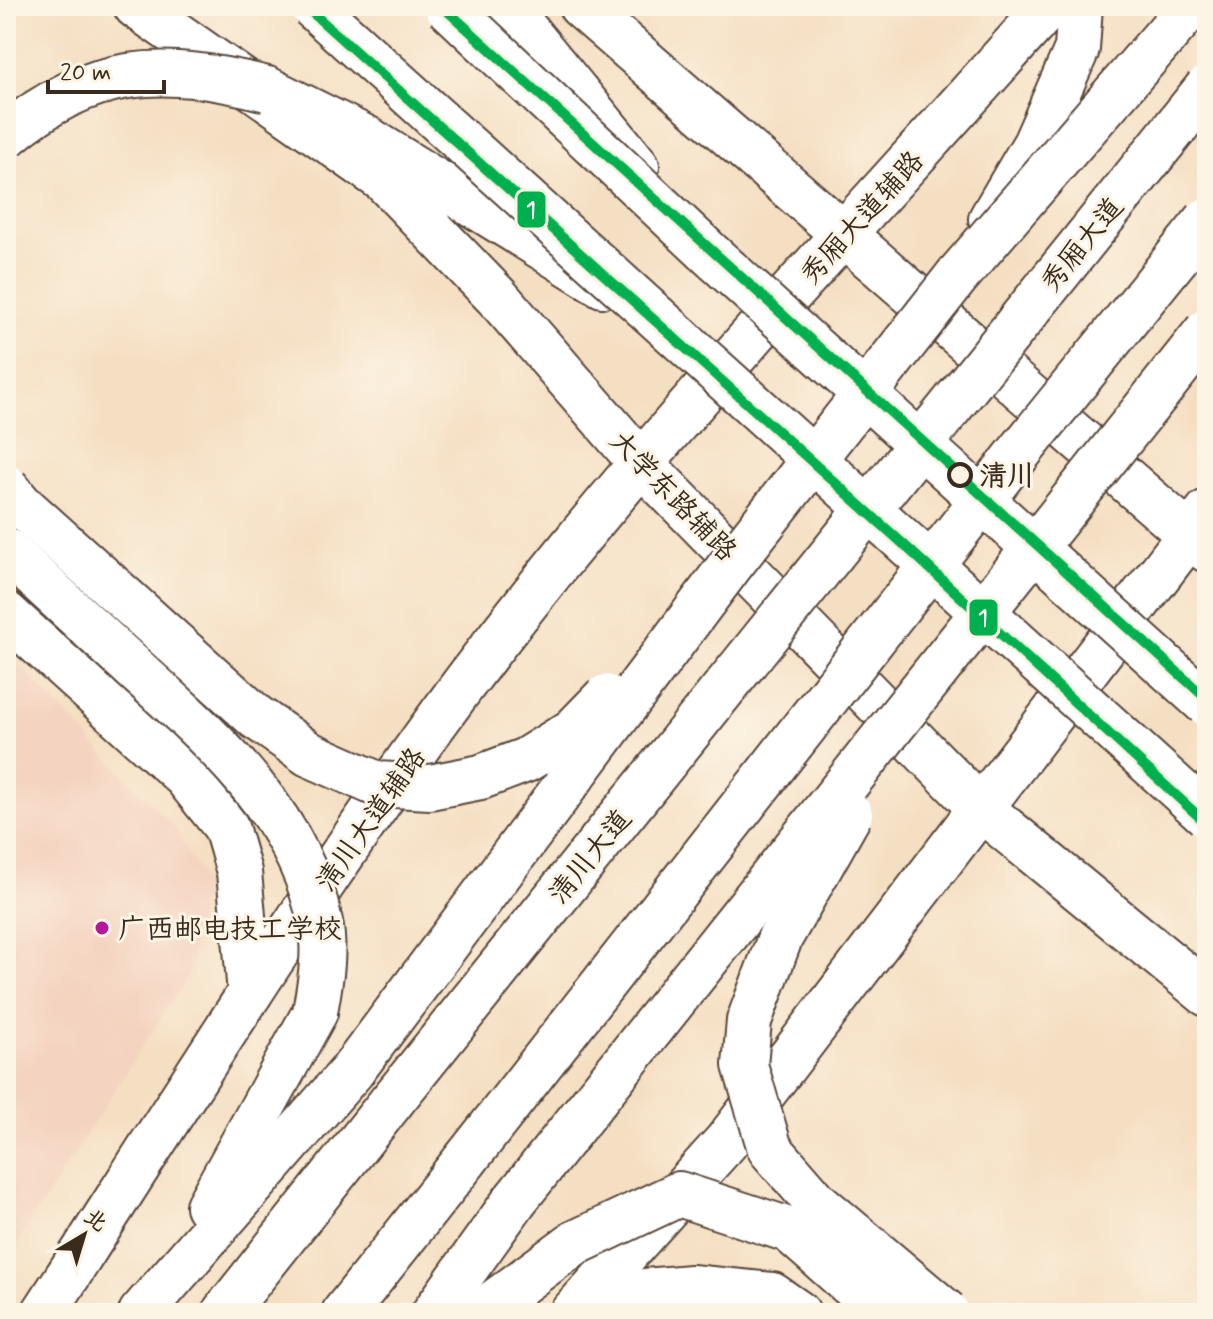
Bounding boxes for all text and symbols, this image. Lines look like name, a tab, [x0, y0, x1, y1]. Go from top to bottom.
scale bar	[48, 44, 164, 94]
text: 20 m	[60, 58, 111, 89]
street label: 秀厢大道辅路	[793, 144, 933, 293]
line badge: 1	[516, 190, 547, 229]
street label: 秀厢大道	[1033, 190, 1133, 301]
text: 1	[526, 197, 536, 225]
street label: 大学东路辅路	[601, 423, 744, 570]
place label: 清川	[979, 459, 1035, 496]
marker: 清川	[948, 463, 972, 487]
line badge: 1	[968, 598, 999, 637]
text: 1	[978, 605, 988, 633]
street label: 清川大道辅路	[309, 741, 435, 900]
street label: 清川大道	[541, 802, 641, 913]
place label: 广西邮电技工学校	[118, 912, 342, 949]
marker: 广西邮电技工学校	[93, 919, 111, 937]
north arrow	[44, 1195, 124, 1275]
text: 北	[78, 1203, 112, 1239]

